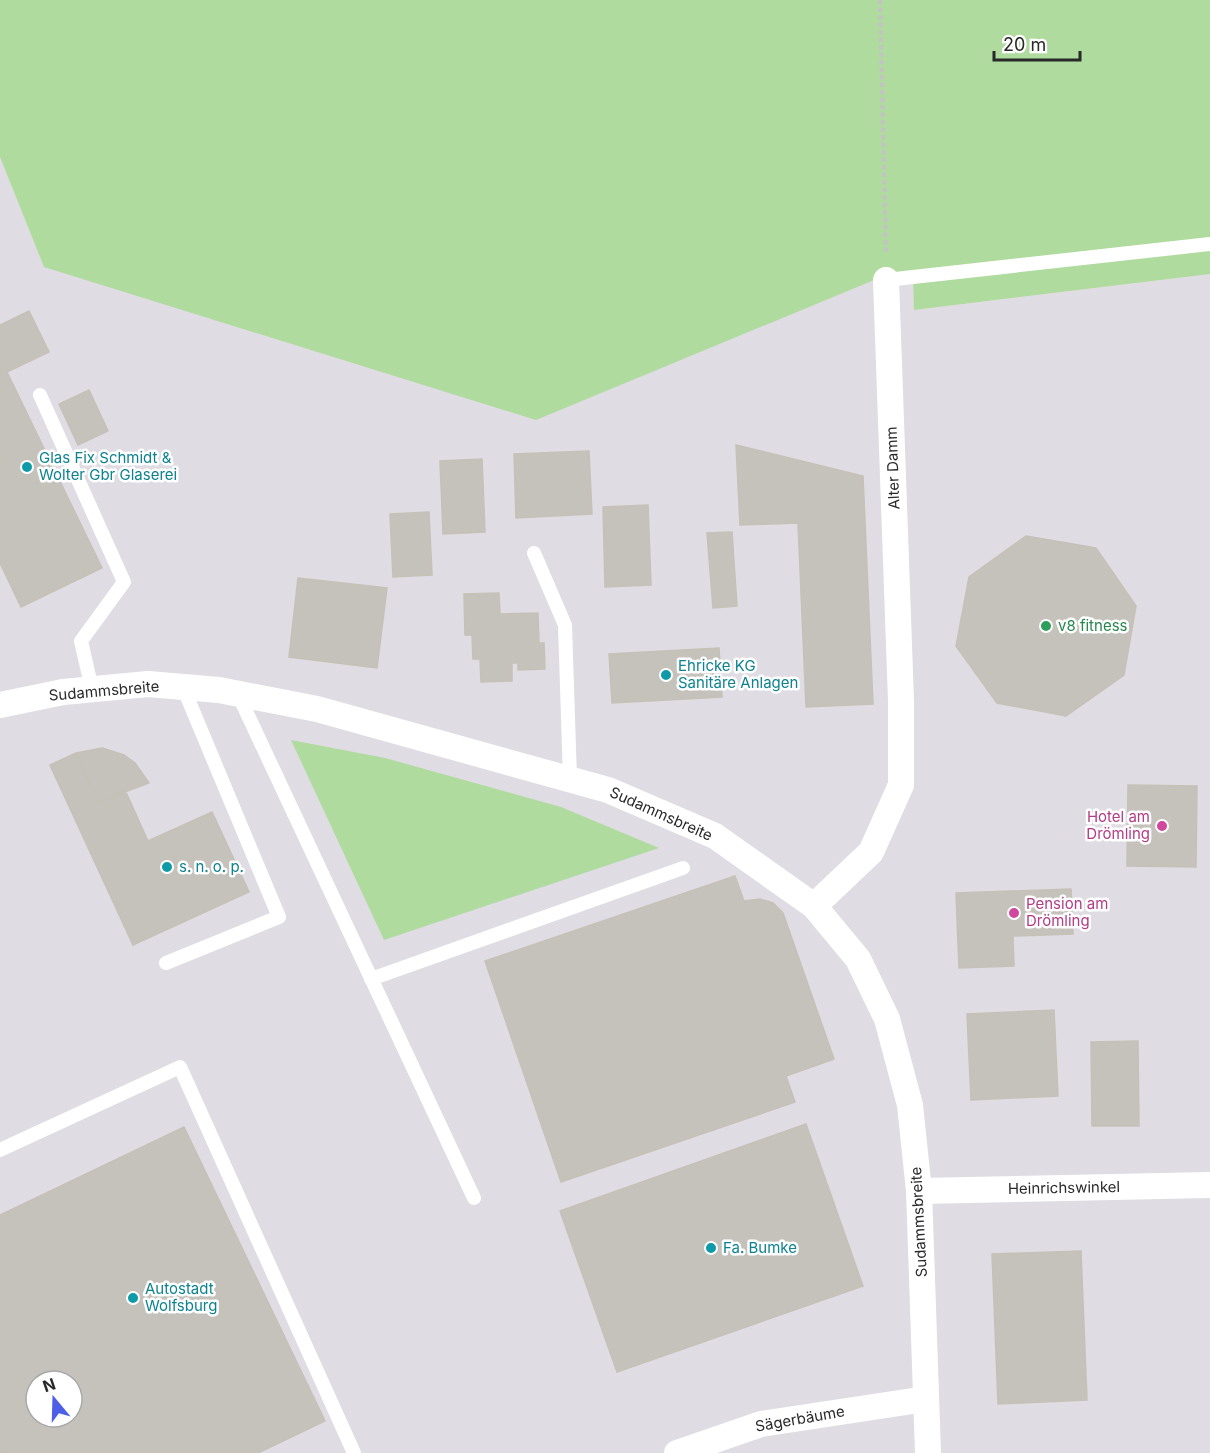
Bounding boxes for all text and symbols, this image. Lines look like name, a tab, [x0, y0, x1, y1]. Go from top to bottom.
scale bar	[994, 24, 1080, 62]
text: 20 m	[1003, 34, 1046, 55]
street label: Alter Damm	[882, 426, 903, 510]
place label: Glas Fix Schmidt & Wolter Gbr Glaserei	[39, 448, 177, 484]
marker: Glas Fix Schmidt & Wolter Gbr Glaserei	[20, 460, 34, 474]
place label: v8 fitness	[1058, 616, 1128, 635]
marker: v8 fitness	[1039, 619, 1053, 633]
place label: Ehricke KG Sanitäre Anlagen	[678, 656, 798, 692]
marker: Ehricke KG Sanitäre Anlagen	[659, 668, 673, 682]
street label: Sudammsbreite	[48, 676, 160, 705]
street label: Sudammsbreite	[607, 782, 716, 845]
place label: Hotel am Drömling	[1086, 807, 1150, 843]
marker: Hotel am Drömling	[1155, 819, 1169, 833]
place label: s. n. o. p.	[179, 857, 244, 876]
marker: s. n. o. p.	[160, 860, 174, 874]
place label: Pension am Drömling	[1026, 894, 1108, 930]
marker: Pension am Drömling	[1007, 906, 1021, 920]
street label: Sudammsbreite	[906, 1166, 931, 1278]
street label: Heinrichswinkel	[1008, 1177, 1120, 1198]
place label: Fa. Bumke	[723, 1238, 797, 1257]
marker: Fa. Bumke	[704, 1241, 718, 1255]
place label: Autostadt Wolfsburg	[145, 1279, 217, 1315]
marker: Autostadt Wolfsburg	[126, 1291, 140, 1305]
north arrow	[24, 1369, 84, 1429]
text: N	[40, 1373, 58, 1396]
street label: Sägerbäume	[754, 1401, 846, 1436]

